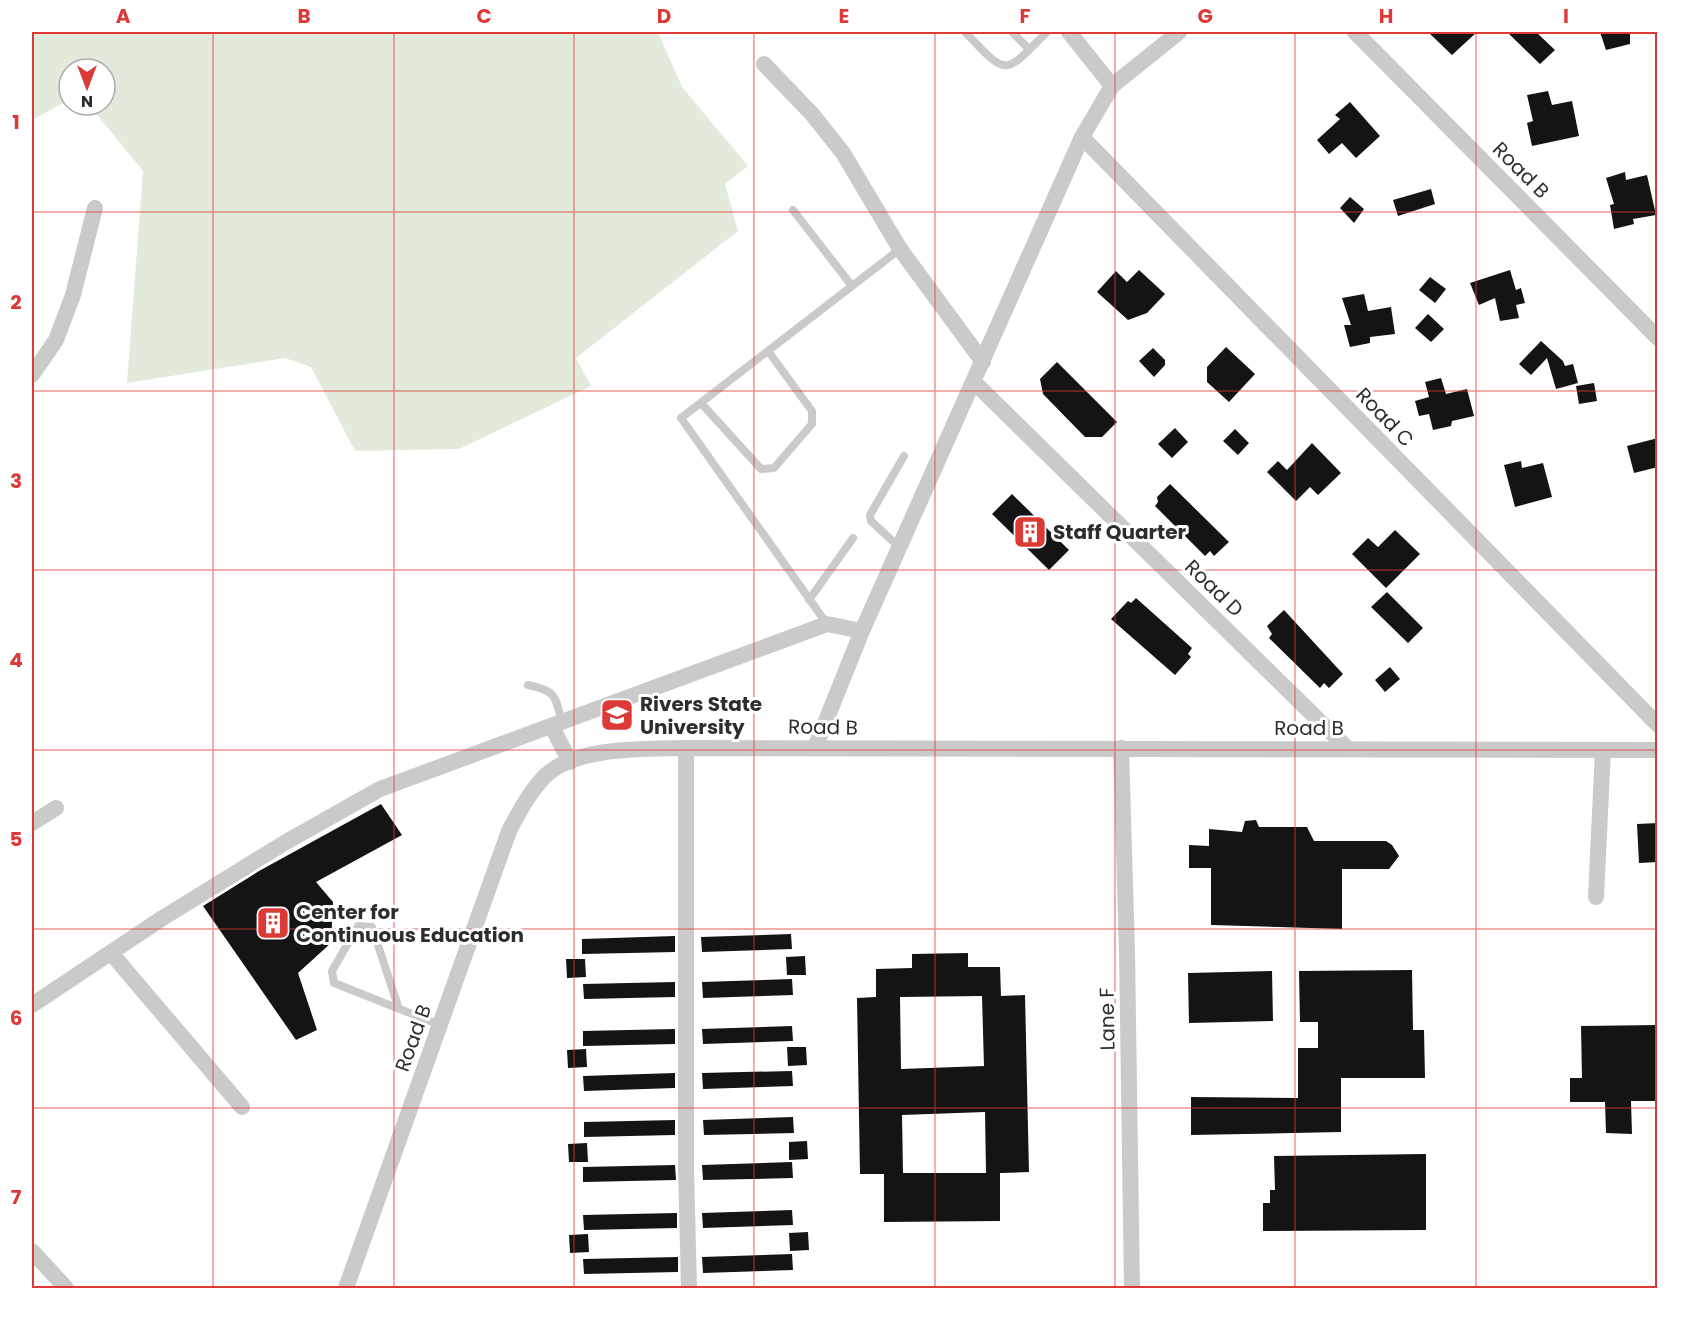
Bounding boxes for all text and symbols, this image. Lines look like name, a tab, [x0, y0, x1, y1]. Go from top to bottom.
text: A	[116, 2, 131, 30]
text: B	[297, 2, 311, 30]
text: C	[476, 2, 492, 30]
text: D	[657, 2, 671, 30]
text: E	[839, 2, 849, 30]
text: F	[1020, 2, 1031, 30]
text: G	[1197, 2, 1213, 30]
text: H	[1379, 2, 1393, 30]
text: I	[1563, 2, 1569, 30]
north arrow	[57, 57, 117, 117]
text: N	[81, 90, 93, 113]
text: 1	[12, 108, 20, 136]
street label: Road B	[1486, 135, 1556, 205]
text: 2	[10, 288, 22, 316]
street label: Road C	[1350, 381, 1420, 453]
text: 3	[10, 467, 22, 495]
building icon: Staff Quarter	[1012, 514, 1048, 550]
place label: Staff Quarter	[1053, 518, 1186, 546]
street label: Road D	[1179, 553, 1249, 623]
text: 4	[9, 646, 23, 674]
place label: Rivers State University	[640, 690, 762, 741]
school or university icon: Rivers State University	[599, 697, 635, 733]
street label: Road B	[788, 712, 858, 742]
street label: Road B	[1274, 714, 1344, 742]
text: 5	[10, 825, 23, 853]
place label: Center for Continuous Education	[296, 898, 524, 949]
building icon: Center for Continuous Education	[255, 905, 291, 941]
street label: Lane F	[1092, 987, 1122, 1051]
street label: Road B	[388, 1001, 438, 1075]
text: 6	[10, 1004, 22, 1032]
text: 7	[11, 1183, 22, 1211]

